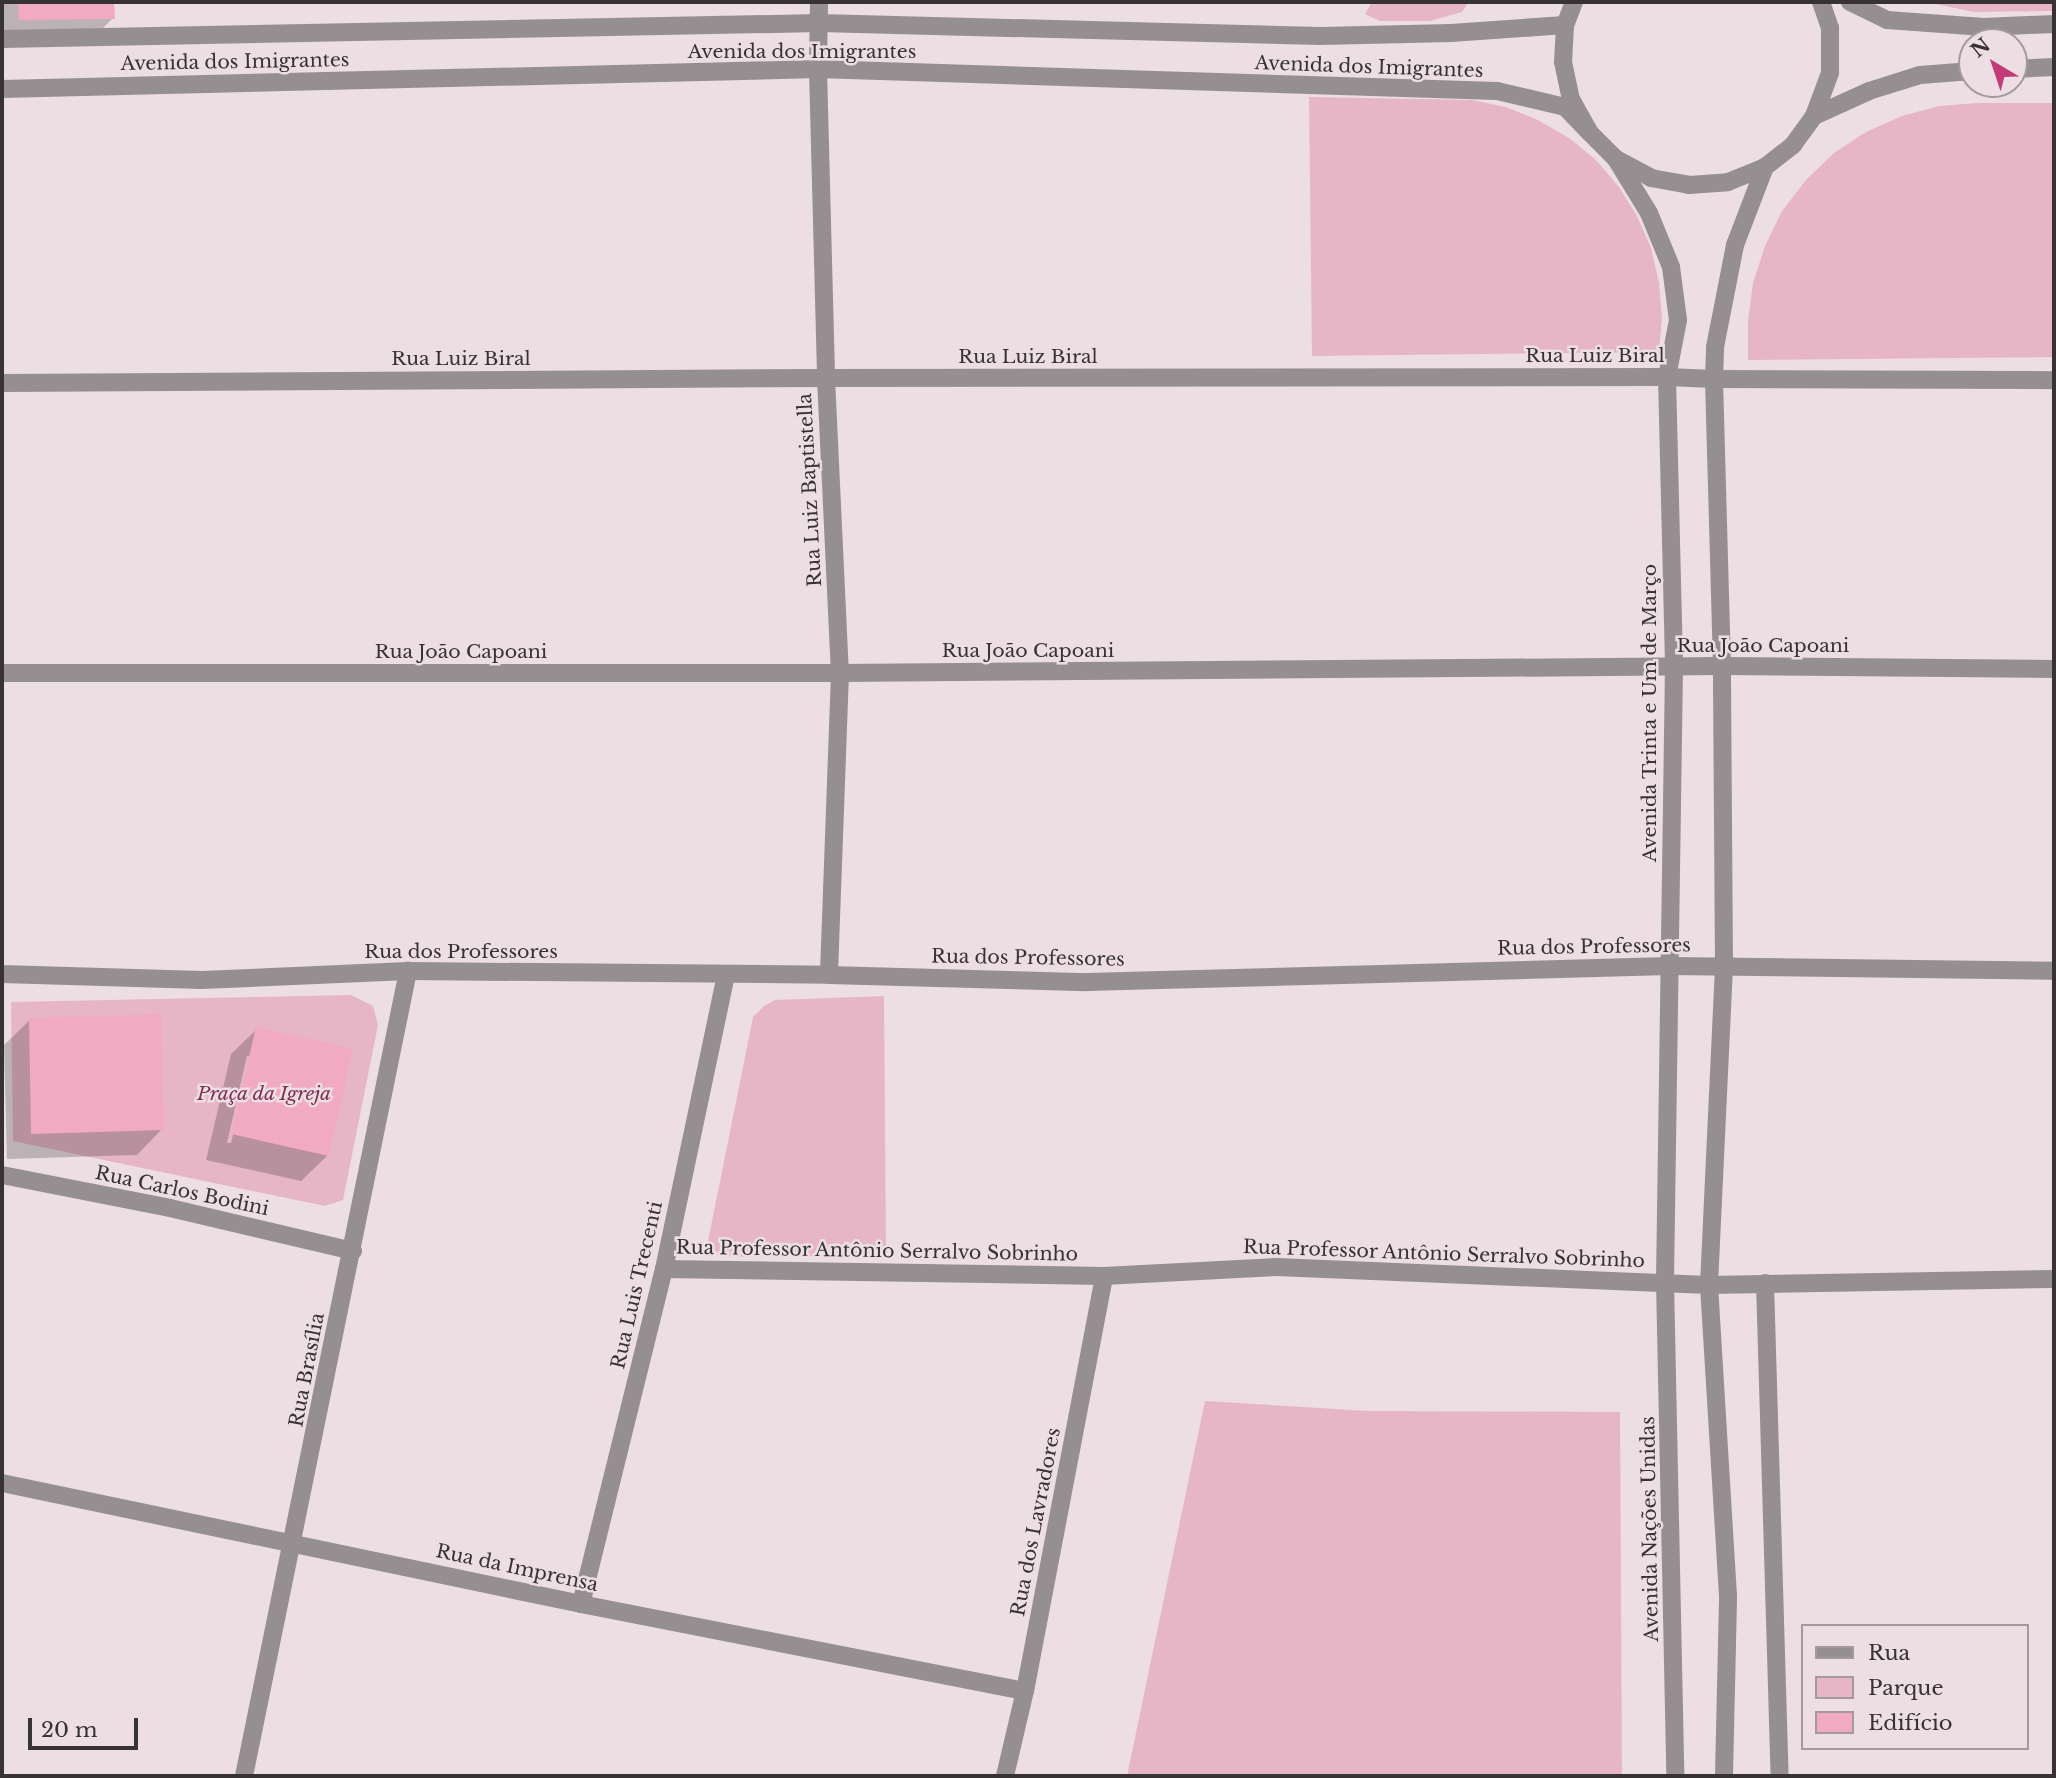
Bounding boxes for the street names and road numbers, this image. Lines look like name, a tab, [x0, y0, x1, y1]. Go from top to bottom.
street label: Avenida dos Imigrantes	[688, 41, 916, 63]
street label: Avenida dos Imigrantes	[120, 49, 350, 75]
street label: Avenida dos Imigrantes	[1254, 52, 1484, 82]
street label: Rua Luiz Biral	[1525, 345, 1665, 367]
street label: Rua Luiz Biral	[958, 346, 1098, 368]
street label: Rua Luiz Biral	[391, 348, 531, 370]
street label: Rua Luiz Baptistella	[794, 393, 826, 587]
street label: Avenida Trinta e Um de Março	[1639, 563, 1661, 863]
street label: Rua João Capoani	[1677, 635, 1849, 657]
street label: Rua João Capoani	[942, 640, 1114, 662]
street label: Rua João Capoani	[375, 641, 547, 663]
street label: Rua dos Professores	[1497, 934, 1691, 960]
street label: Rua dos Professores	[364, 941, 558, 963]
street label: Rua dos Professores	[931, 945, 1125, 971]
street label: Rua Carlos Bodini	[93, 1161, 271, 1221]
street label: Rua Luis Trecenti	[607, 1199, 667, 1371]
street label: Rua Professor Antônio Serralvo Sobrinho	[675, 1236, 1079, 1266]
street label: Rua Professor Antônio Serralvo Sobrinho	[1242, 1236, 1646, 1272]
street label: Rua Brasília	[285, 1311, 329, 1429]
street label: Avenida Nações Unidas	[1637, 1416, 1663, 1642]
street label: Rua dos Lavradores	[1007, 1426, 1065, 1618]
street label: Rua da Imprensa	[434, 1540, 600, 1596]

